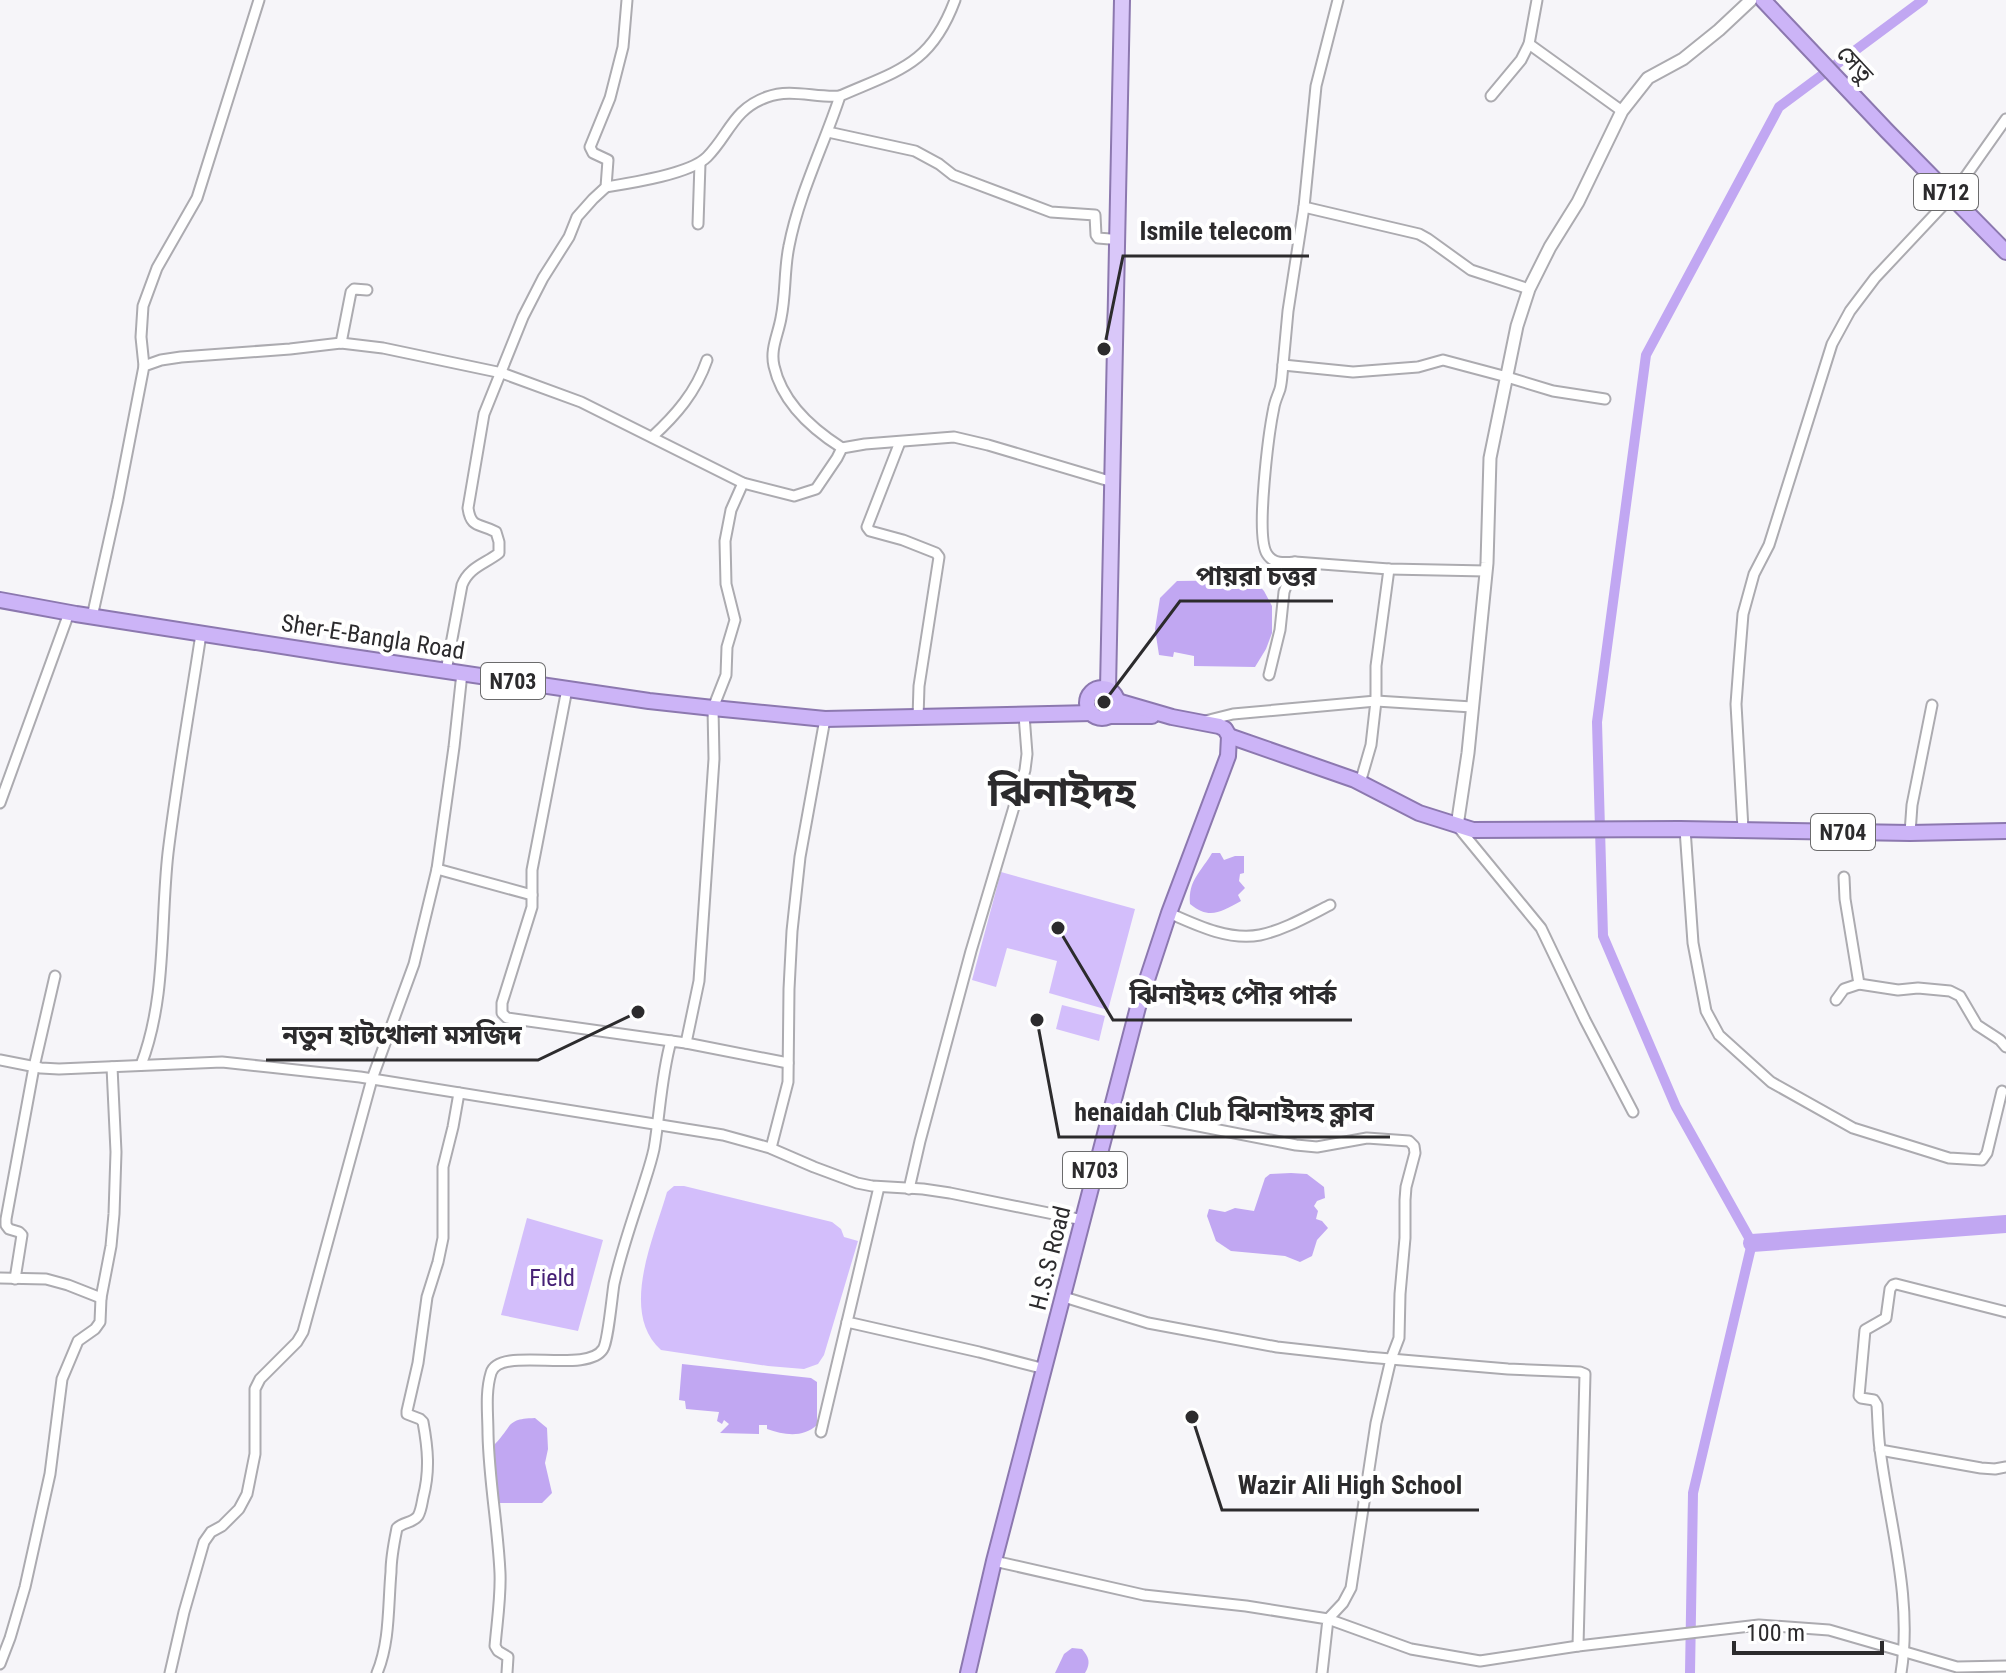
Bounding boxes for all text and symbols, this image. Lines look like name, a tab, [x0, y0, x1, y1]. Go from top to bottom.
street label: সেতু	[1830, 40, 1880, 90]
road number: N712	[1914, 174, 1978, 210]
callout: Ismile telecom	[1123, 206, 1309, 256]
text: Ismile telecom	[1139, 216, 1293, 246]
callout: পায়রা চত্তর	[1180, 551, 1333, 601]
text: পায়রা চত্তর	[1196, 561, 1317, 591]
street label: Sher-E-Bangla Road	[279, 609, 467, 665]
road number: N703	[481, 663, 545, 699]
district label: ঝিনাইদহ	[987, 769, 1137, 816]
road number: N704	[1811, 814, 1875, 850]
callout: ঝিনাইদহ পৌর পার্ক	[1113, 970, 1352, 1020]
text: ঝিনাইদহ পৌর পার্ক	[1128, 979, 1337, 1010]
callout: নতুন হাটখোলা মসজিদ	[266, 1010, 538, 1060]
text: নতুন হাটখোলা মসজিদ	[281, 1019, 523, 1052]
callout: henaidah Club ঝিনাইদহ ক্লাব	[1059, 1087, 1390, 1137]
text: henaidah Club ঝিনাইদহ ক্লাব	[1074, 1096, 1374, 1128]
road number: N703	[1063, 1152, 1127, 1188]
street label: H.S.S Road	[1024, 1203, 1076, 1313]
park label: Field	[529, 1264, 575, 1292]
callout: Wazir Ali High School	[1222, 1460, 1479, 1510]
text: Wazir Ali High School	[1238, 1470, 1462, 1500]
scale bar	[1734, 1605, 1882, 1655]
text: 100 m	[1746, 1619, 1805, 1647]

